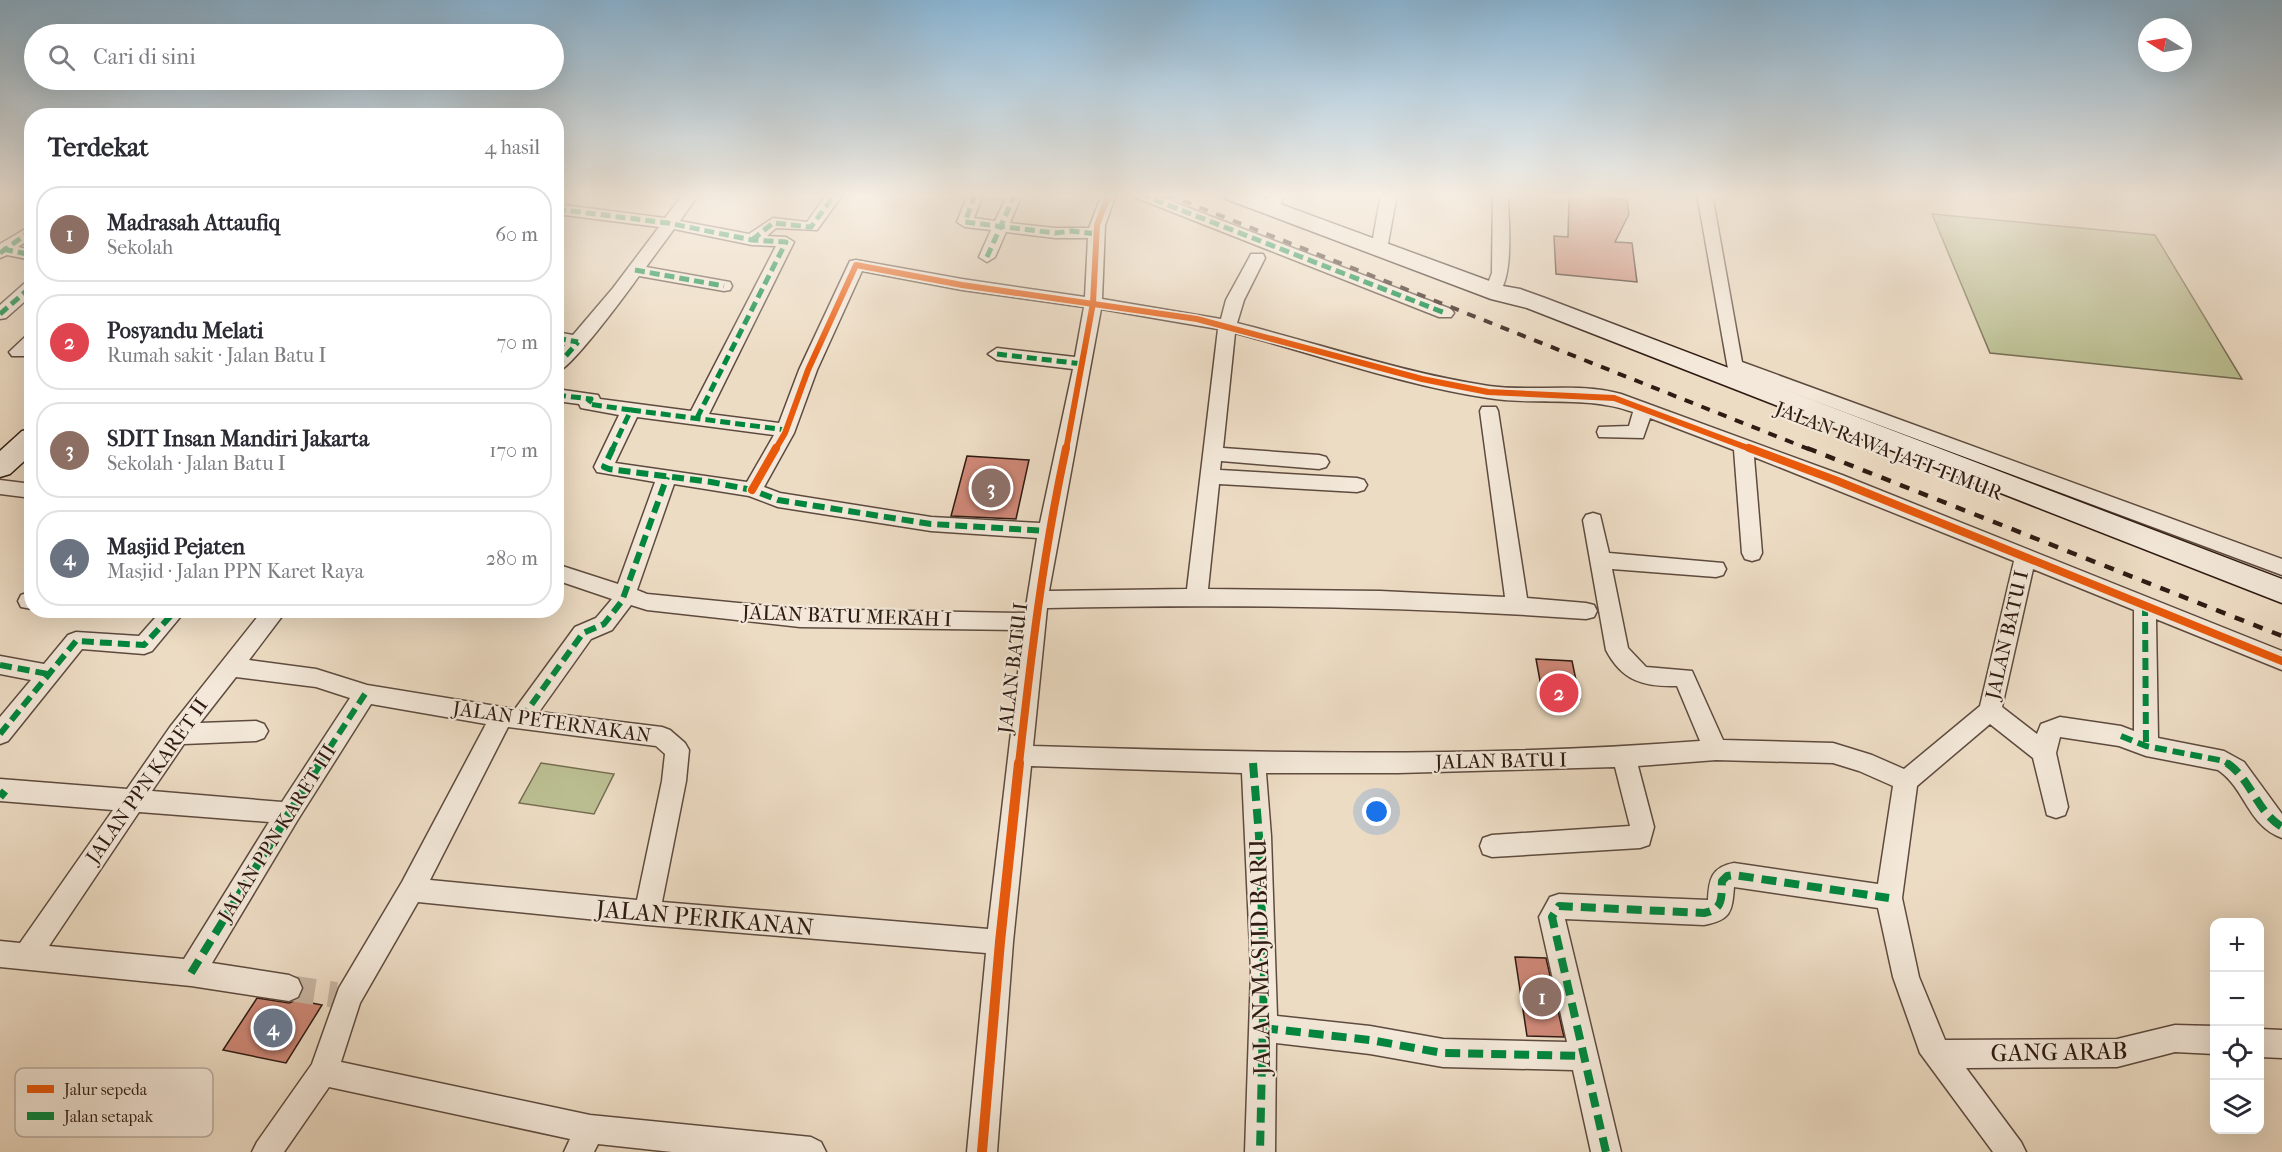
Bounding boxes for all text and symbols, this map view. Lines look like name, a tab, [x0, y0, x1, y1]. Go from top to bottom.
north arrow	[2138, 18, 2192, 72]
search box	[24, 24, 564, 90]
icon: search	[45, 41, 78, 74]
text: Cari di sini	[93, 44, 196, 70]
text: Terdekat	[48, 132, 149, 163]
text: 4 hasil	[485, 136, 540, 159]
text: Madrasah Attaufiq	[107, 210, 280, 236]
text: 1	[66, 223, 73, 246]
text: 60 m	[495, 223, 538, 246]
text: Sekolah	[107, 236, 173, 259]
text: Posyandu Melati	[107, 318, 264, 344]
text: 2	[64, 331, 75, 354]
text: 70 m	[496, 331, 538, 354]
text: Rumah sakit · Jalan Batu I	[107, 344, 326, 367]
street label: JALAN RAWA JATI TIMUR	[1770, 396, 2007, 506]
text: SDIT Insan Mandiri Jakarta	[107, 426, 369, 452]
text: 3	[65, 439, 74, 462]
text: 170 m	[489, 439, 538, 462]
text: Sekolah · Jalan Batu I	[107, 452, 286, 475]
pin: 3	[972, 466, 1010, 510]
text: Masjid Pejaten	[107, 534, 245, 560]
text: 4	[64, 547, 75, 570]
text: 280 m	[486, 547, 538, 570]
text: Masjid · Jalan PPN Karet Raya	[107, 560, 364, 583]
street label: JALAN BATU I	[1981, 568, 2033, 704]
street label: JALAN BATU MERAH I	[740, 601, 952, 631]
street label: JALAN BATU I	[993, 601, 1032, 737]
pin: 2	[1540, 670, 1578, 716]
street label: JALAN PPN KARET II	[80, 694, 213, 870]
street label: JALAN PETERNAKAN	[449, 696, 653, 747]
street label: JALAN PPN KARET III	[212, 740, 341, 927]
street label: JALAN BATU I	[1433, 748, 1567, 774]
your location	[1362, 797, 1391, 826]
street label: JALAN MASJID BARU	[1244, 838, 1276, 1077]
street label: JALAN PERIKANAN	[593, 894, 815, 941]
map controls	[2210, 918, 2264, 1134]
button: +	[2210, 918, 2264, 972]
button: −	[2210, 972, 2264, 1026]
pin: 1	[1522, 974, 1562, 1020]
pin: 4	[254, 1006, 292, 1050]
button: locate	[2210, 1026, 2264, 1080]
street label: GANG ARAB	[1990, 1037, 2128, 1067]
legend	[15, 1068, 213, 1137]
text: Jalur sepeda	[62, 1080, 148, 1099]
button: layers	[2210, 1080, 2264, 1134]
text: Jalan setapak	[62, 1107, 154, 1126]

